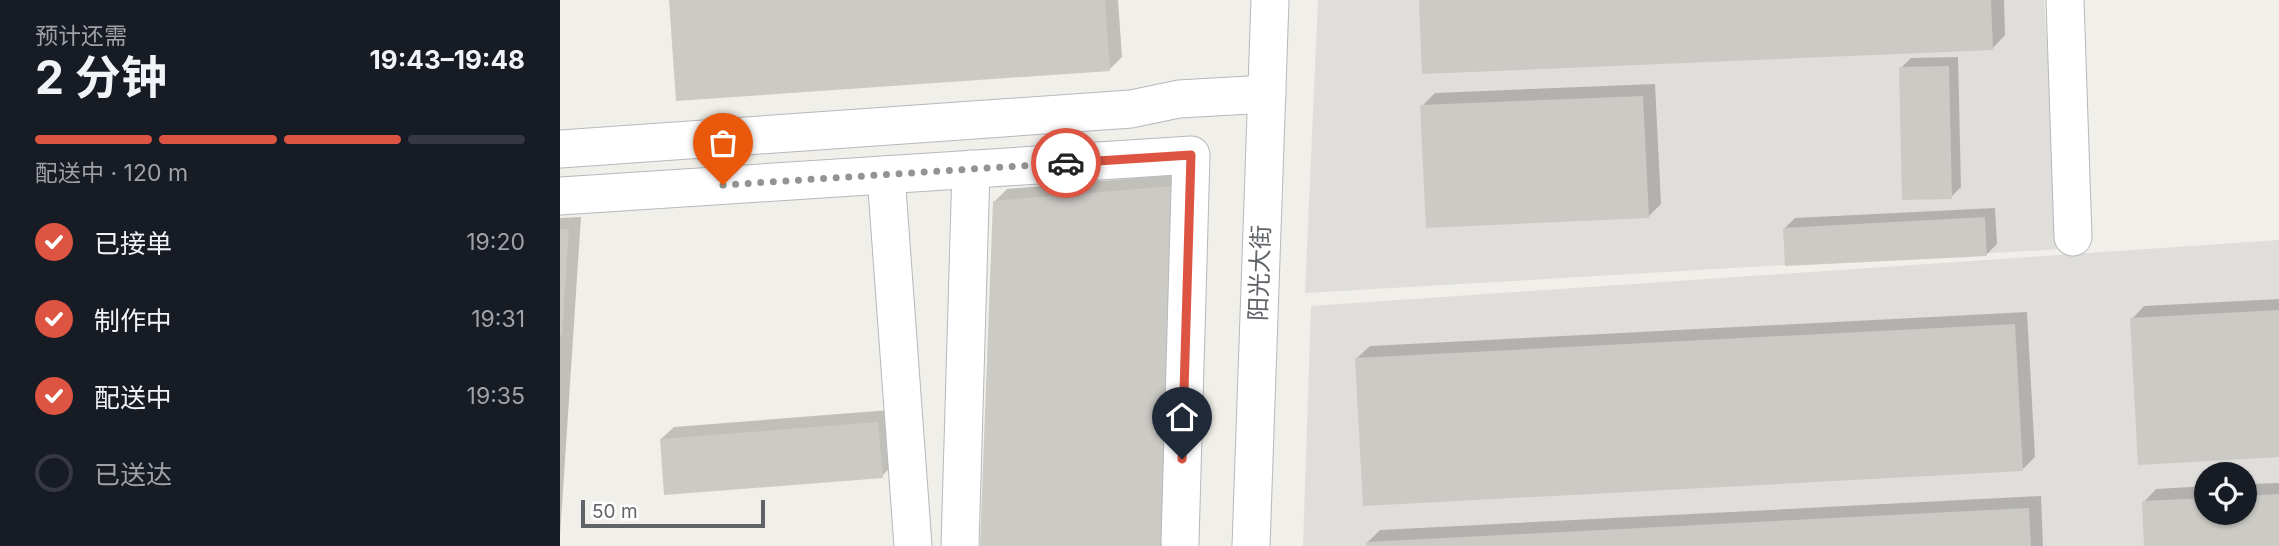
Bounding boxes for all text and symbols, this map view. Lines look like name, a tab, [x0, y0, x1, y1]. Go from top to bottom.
text: 预计还需	[35, 22, 127, 50]
text: 19:43–19:48	[370, 44, 525, 75]
text: 2 分钟	[35, 49, 167, 105]
pin	[693, 113, 753, 185]
icon: bag	[704, 124, 742, 162]
courier	[1031, 128, 1101, 198]
icon: car	[1047, 144, 1085, 182]
text: 配送中 · 120 m	[35, 159, 188, 187]
icon: check	[35, 223, 73, 261]
street label: 阳光大街	[1243, 225, 1276, 321]
text: 已接单	[94, 228, 172, 259]
text: 19:20	[466, 228, 525, 256]
icon: check	[35, 300, 73, 338]
text: 制作中	[94, 305, 172, 336]
text: 19:31	[471, 305, 525, 333]
icon: check	[35, 377, 73, 415]
text: 配送中	[94, 382, 172, 413]
text: 19:35	[467, 382, 525, 410]
pin	[1152, 387, 1212, 459]
icon: home	[1163, 398, 1201, 436]
text: 已送达	[94, 459, 172, 490]
map controls	[2194, 462, 2257, 525]
button: locate	[2194, 462, 2257, 525]
scale bar	[581, 497, 765, 529]
text: 50 m	[592, 500, 638, 523]

